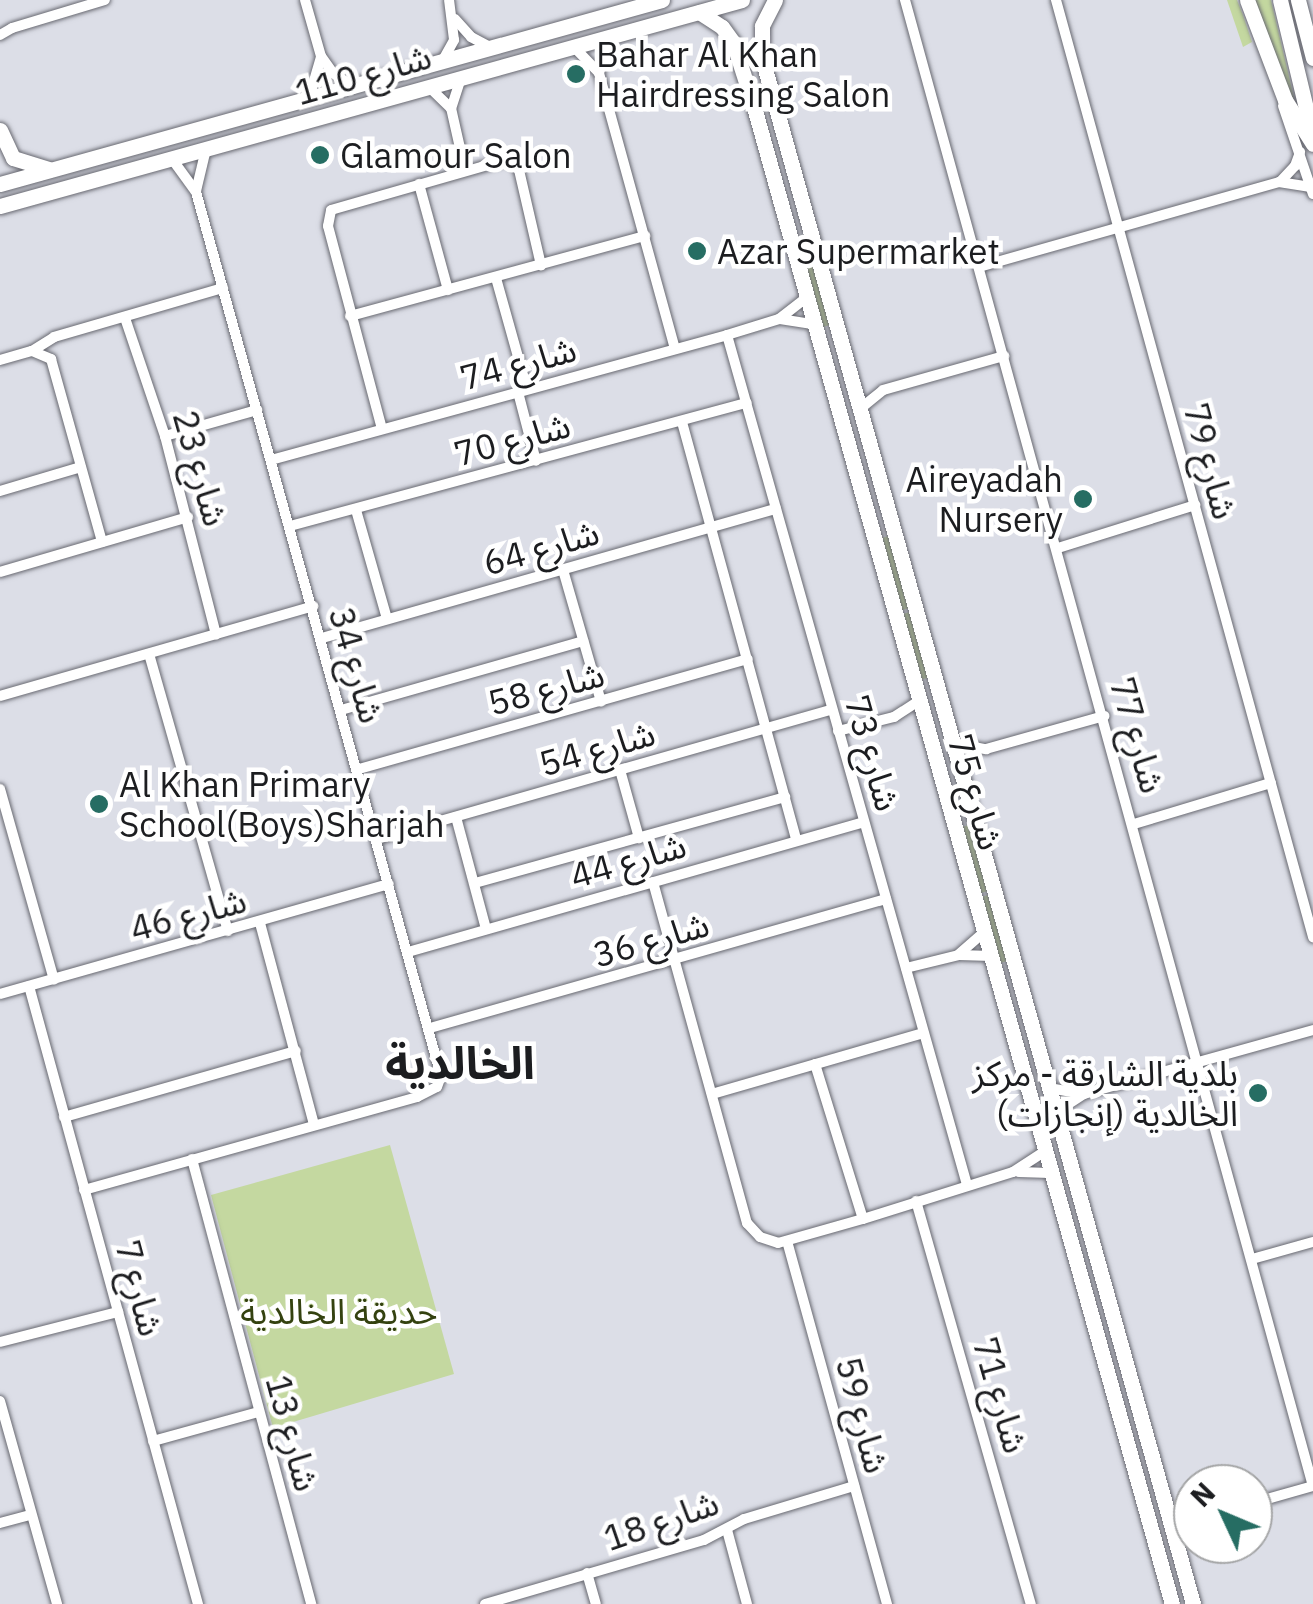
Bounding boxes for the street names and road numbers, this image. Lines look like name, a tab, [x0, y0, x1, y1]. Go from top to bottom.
street label: شارع 110	[290, 35, 436, 113]
street label: شارع 74	[455, 327, 581, 399]
street label: شارع 79	[1175, 398, 1247, 524]
street label: شارع 70	[449, 403, 575, 475]
street label: شارع 23	[164, 405, 238, 531]
street label: شارع 64	[478, 510, 604, 584]
street label: شارع 34	[320, 602, 394, 728]
street label: شارع 58	[483, 652, 609, 724]
street label: شارع 77	[1101, 672, 1175, 798]
street label: شارع 73	[836, 690, 910, 816]
street label: شارع 54	[534, 711, 660, 785]
street label: شارع 75	[939, 729, 1013, 855]
street label: شارع 44	[565, 823, 691, 897]
street label: شارع 46	[125, 878, 251, 950]
street label: شارع 36	[588, 902, 714, 976]
street label: شارع 7	[107, 1235, 173, 1341]
street label: شارع 71	[964, 1332, 1038, 1458]
street label: شارع 59	[827, 1352, 899, 1478]
street label: شارع 13	[257, 1370, 329, 1496]
street label: شارع 18	[598, 1481, 724, 1559]

